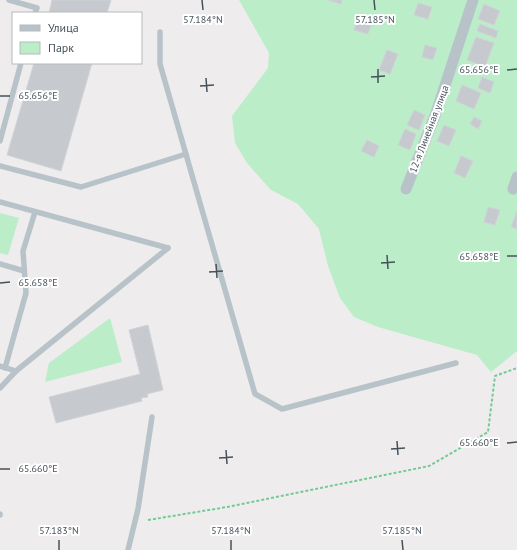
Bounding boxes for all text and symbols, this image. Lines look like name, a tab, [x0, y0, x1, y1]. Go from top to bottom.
legend	[12, 12, 142, 64]
text: 57.184°N	[183, 13, 223, 26]
text: 57.185°N	[355, 13, 395, 26]
text: Улица	[48, 20, 79, 35]
text: Парк	[48, 40, 74, 55]
text: 65.656°E	[460, 63, 499, 76]
street label: 12-я Линейная улица	[406, 83, 452, 175]
text: 65.656°E	[19, 89, 58, 102]
text: 65.658°E	[460, 250, 499, 263]
text: 65.658°E	[19, 276, 58, 289]
text: 65.660°E	[460, 436, 499, 449]
text: 65.660°E	[19, 462, 58, 475]
text: 57.183°N	[39, 524, 79, 537]
text: 57.184°N	[211, 524, 251, 537]
text: 57.185°N	[382, 524, 422, 537]

